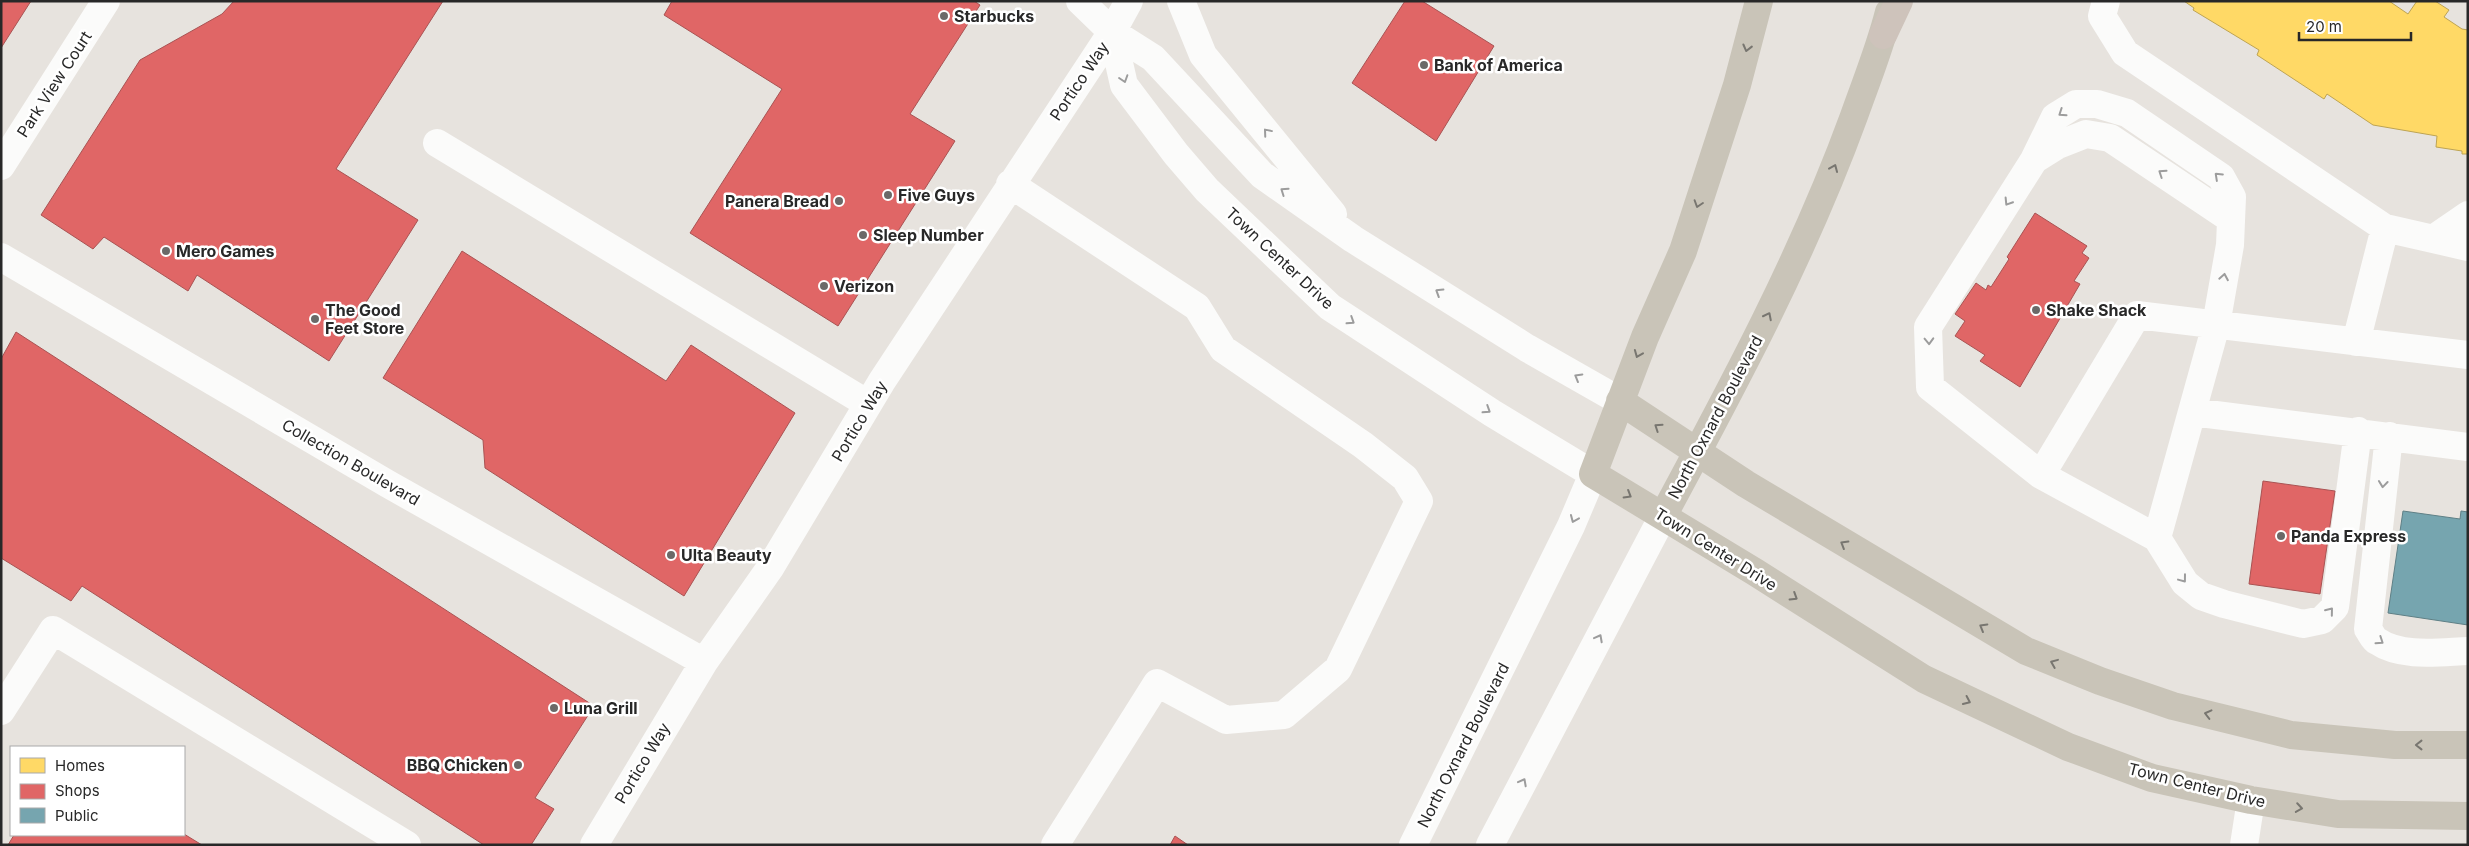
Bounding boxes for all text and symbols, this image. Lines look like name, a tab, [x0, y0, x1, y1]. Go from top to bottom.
place label: Starbucks	[954, 6, 1034, 26]
marker: Starbucks	[938, 10, 950, 22]
scale bar	[2299, 10, 2412, 42]
text: 20 m	[2306, 17, 2342, 36]
street label: Park View Court	[12, 27, 96, 141]
street label: Portico Way	[1045, 38, 1113, 124]
one-way arrow	[1742, 44, 1752, 52]
place label: Bank of America	[1434, 55, 1563, 75]
marker: Bank of America	[1418, 59, 1430, 71]
one-way arrow	[1118, 74, 1128, 83]
one-way arrow	[2058, 107, 2068, 116]
one-way arrow	[1264, 129, 1273, 138]
one-way arrow	[1828, 164, 1839, 173]
one-way arrow	[2158, 170, 2167, 179]
one-way arrow	[2214, 173, 2223, 182]
place label: Five Guys	[898, 185, 975, 205]
one-way arrow	[1280, 188, 1290, 197]
marker: Five Guys	[882, 189, 894, 201]
place label: Panera Bread	[725, 191, 829, 211]
marker: Panera Bread	[833, 195, 845, 207]
one-way arrow	[2004, 196, 2014, 205]
one-way arrow	[1694, 199, 1704, 207]
street label: Town Center Drive	[1222, 203, 1338, 313]
place label: Sleep Number	[873, 225, 984, 245]
marker: Sleep Number	[857, 229, 869, 241]
place label: Mero Games	[176, 241, 275, 261]
marker: Mero Games	[160, 245, 172, 257]
one-way arrow	[2219, 273, 2229, 282]
place label: Verizon	[834, 276, 894, 296]
marker: Verizon	[818, 280, 830, 292]
one-way arrow	[1435, 289, 1444, 299]
place label: The Good Feet Store	[325, 300, 404, 338]
place label: Shake Shack	[2046, 300, 2147, 320]
marker: Shake Shack	[2030, 304, 2042, 316]
marker: The Good Feet Store	[309, 313, 321, 325]
one-way arrow	[1762, 313, 1772, 322]
one-way arrow	[1346, 315, 1355, 324]
street label: North Oxnard Boulevard	[1663, 332, 1767, 502]
one-way arrow	[1923, 337, 1934, 345]
one-way arrow	[1634, 350, 1644, 358]
one-way arrow	[1574, 373, 1583, 383]
street label: Portico Way	[827, 377, 891, 465]
one-way arrow	[1481, 404, 1491, 413]
street label: Collection Boulevard	[278, 414, 424, 510]
one-way arrow	[1655, 424, 1664, 433]
one-way arrow	[2378, 481, 2389, 489]
one-way arrow	[1623, 489, 1632, 498]
street label: Town Center Drive	[1651, 503, 1781, 595]
one-way arrow	[1570, 514, 1581, 523]
place label: Panda Express	[2291, 526, 2406, 546]
marker: Panda Express	[2275, 530, 2287, 542]
one-way arrow	[1840, 540, 1849, 550]
place label: Ulta Beauty	[681, 545, 772, 565]
marker: Ulta Beauty	[665, 549, 677, 561]
one-way arrow	[2177, 573, 2186, 583]
one-way arrow	[1788, 591, 1798, 600]
one-way arrow	[2324, 608, 2332, 617]
one-way arrow	[1980, 623, 1989, 633]
one-way arrow	[2375, 634, 2384, 644]
one-way arrow	[1593, 635, 1603, 644]
one-way arrow	[2050, 658, 2059, 669]
street label: North Oxnard Boulevard	[1413, 659, 1513, 831]
one-way arrow	[1962, 694, 1971, 704]
place label: Luna Grill	[564, 698, 638, 718]
marker: Luna Grill	[548, 702, 560, 714]
one-way arrow	[2203, 709, 2212, 720]
street label: Portico Way	[610, 719, 674, 807]
one-way arrow	[2415, 740, 2422, 750]
legend	[10, 746, 185, 836]
place label: BBQ Chicken	[407, 755, 508, 775]
text: Homes	[55, 756, 105, 775]
street label: Town Center Drive	[2126, 758, 2268, 812]
marker: BBQ Chicken	[512, 759, 524, 771]
one-way arrow	[1517, 778, 1527, 787]
text: Shops	[55, 781, 100, 800]
one-way arrow	[2295, 802, 2303, 812]
text: Public	[55, 806, 98, 825]

